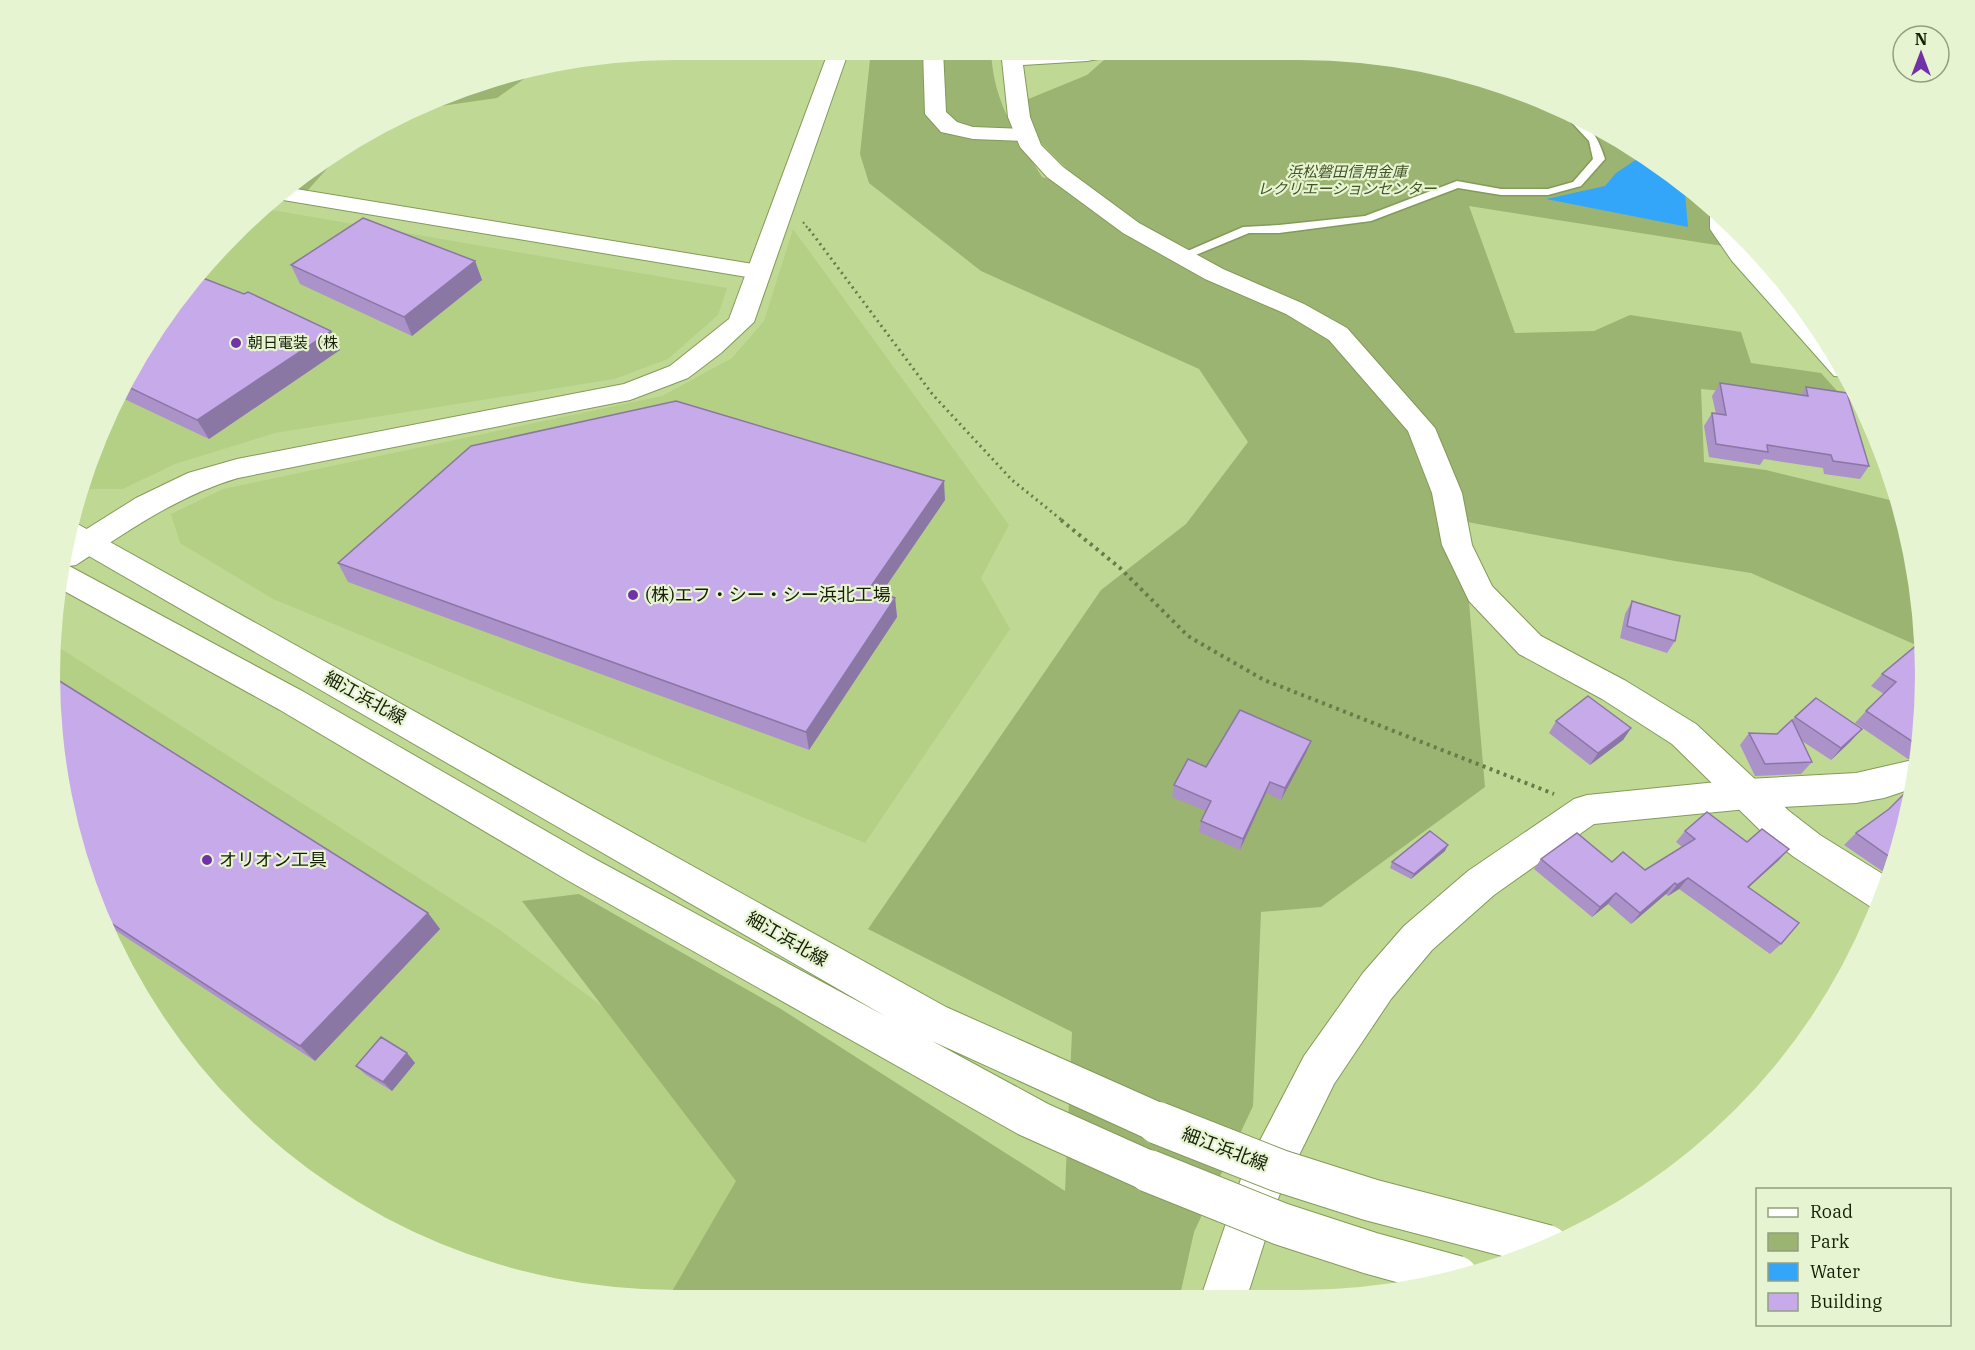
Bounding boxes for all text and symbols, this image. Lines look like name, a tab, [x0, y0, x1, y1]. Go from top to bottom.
north arrow	[1891, 24, 1951, 84]
text: N	[1915, 29, 1927, 49]
park label: 浜松磐田信用金庫 レクリエーションセンター	[1257, 162, 1438, 198]
place label: 朝日電装（株	[248, 333, 338, 352]
marker: 朝日電装（株	[229, 336, 243, 350]
place label: (株)エフ・シー・シー浜北工場	[645, 583, 891, 606]
marker: (株)エフ・シー・シー浜北工場	[626, 588, 640, 602]
street label: 細江浜北線	[320, 666, 410, 729]
place label: オリオン工具	[219, 848, 327, 871]
marker: オリオン工具	[200, 853, 214, 867]
street label: 細江浜北線	[743, 906, 832, 971]
street label: 細江浜北線	[1179, 1122, 1271, 1175]
legend	[1756, 1188, 1951, 1326]
text: Road	[1810, 1200, 1853, 1223]
text: Park	[1810, 1230, 1850, 1253]
text: Water	[1810, 1260, 1860, 1283]
text: Building	[1810, 1290, 1882, 1313]

